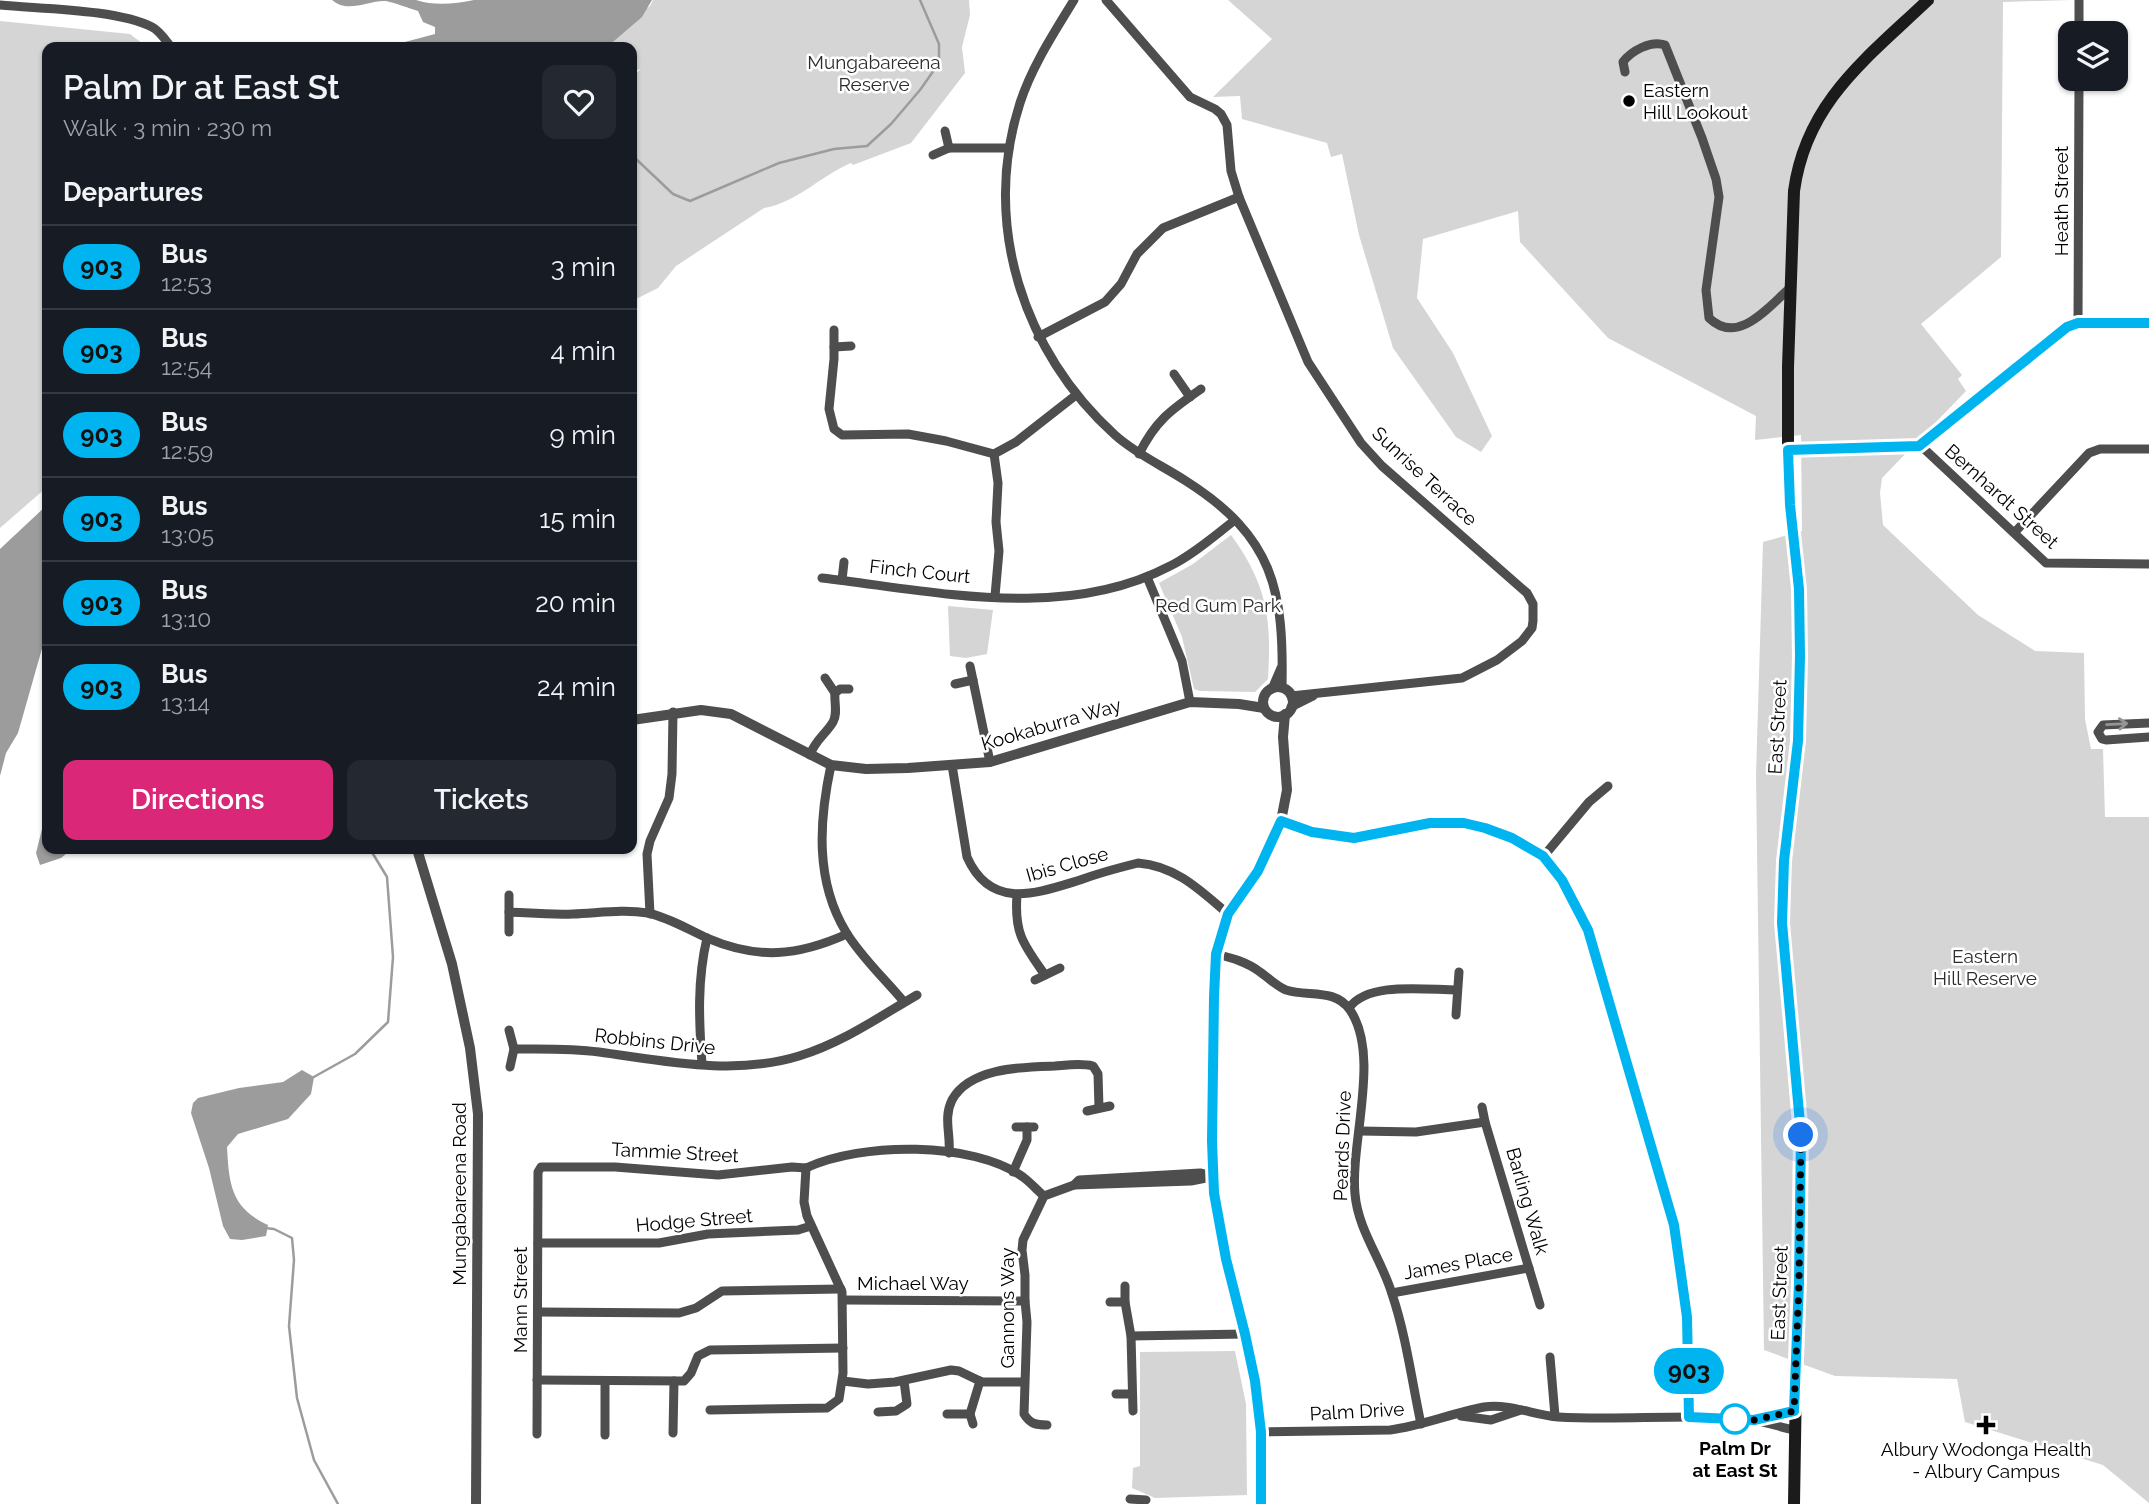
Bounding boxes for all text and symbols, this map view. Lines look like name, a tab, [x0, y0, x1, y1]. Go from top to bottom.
map controls	[2058, 21, 2128, 91]
button: layers	[2058, 21, 2128, 91]
park label: Mungabareena Reserve	[807, 51, 941, 95]
button: heart	[542, 65, 616, 139]
text: Palm Dr at East St	[63, 68, 340, 107]
place label: Eastern Hill Lookout	[1643, 79, 1748, 123]
marker: Eastern Hill Lookout	[1621, 93, 1637, 109]
text: Walk · 3 min · 230 m	[63, 114, 272, 141]
street label: Heath Street	[2050, 145, 2072, 256]
text: Departures	[63, 177, 203, 207]
text: Bus	[161, 239, 208, 269]
text: 903	[80, 252, 123, 281]
text: 3 min	[551, 252, 616, 282]
text: 12:53	[161, 269, 212, 296]
text: Bus	[161, 323, 208, 353]
text: 903	[80, 336, 123, 365]
text: 4 min	[550, 336, 616, 366]
text: 12:54	[161, 353, 212, 380]
text: Bus	[161, 407, 208, 437]
text: 903	[80, 420, 123, 449]
text: 9 min	[549, 420, 616, 450]
street label: Sunrise Terrace	[1368, 422, 1482, 530]
text: 12:59	[161, 437, 213, 464]
street label: Bernhardt Street	[1941, 439, 2064, 553]
text: Bus	[161, 491, 208, 521]
text: 903	[80, 504, 123, 533]
text: 15 min	[539, 504, 616, 534]
text: 13:05	[161, 521, 214, 548]
street label: Finch Court	[868, 555, 972, 587]
text: Bus	[161, 575, 208, 605]
text: 903	[80, 588, 123, 617]
text: 20 min	[535, 588, 616, 618]
park label: Red Gum Park	[1155, 594, 1281, 616]
text: 13:10	[161, 605, 211, 632]
text: Bus	[161, 659, 208, 689]
text: 903	[80, 672, 123, 701]
text: 24 min	[537, 672, 616, 702]
street label: East Street	[1764, 678, 1791, 775]
text: 13:14	[161, 689, 210, 716]
street label: Kookaburra Way	[978, 693, 1124, 755]
one-way arrow	[2105, 717, 2128, 730]
button: Directions	[63, 760, 333, 840]
button: Tickets	[347, 760, 616, 840]
street label: Ibis Close	[1023, 842, 1111, 886]
park label: Eastern Hill Reserve	[1933, 945, 2037, 989]
street label: Robbins Drive	[593, 1024, 717, 1058]
street label: Peards Drive	[1329, 1090, 1355, 1202]
street label: Mungabareena Road	[448, 1102, 470, 1286]
your location	[1783, 1117, 1818, 1152]
street label: Tammie Street	[611, 1138, 740, 1166]
street label: Barling Walk	[1502, 1145, 1554, 1257]
street label: Hodge Street	[635, 1204, 754, 1236]
street label: James Place	[1402, 1243, 1514, 1283]
street label: East Street	[1766, 1245, 1792, 1341]
street label: Mann Street	[509, 1246, 531, 1353]
street label: Gannons Way	[996, 1247, 1018, 1369]
street label: Michael Way	[857, 1272, 969, 1294]
line badge: 903	[1649, 1348, 1729, 1394]
text: 903	[1668, 1356, 1710, 1385]
street label: Palm Drive	[1309, 1398, 1405, 1424]
marker: Palm Dr at East St	[1720, 1404, 1750, 1434]
marker: Albury Wodonga Health - Albury Campus	[1976, 1415, 1996, 1435]
place label: Palm Dr at East St	[1693, 1437, 1778, 1481]
place label: Albury Wodonga Health - Albury Campus	[1881, 1438, 2091, 1482]

